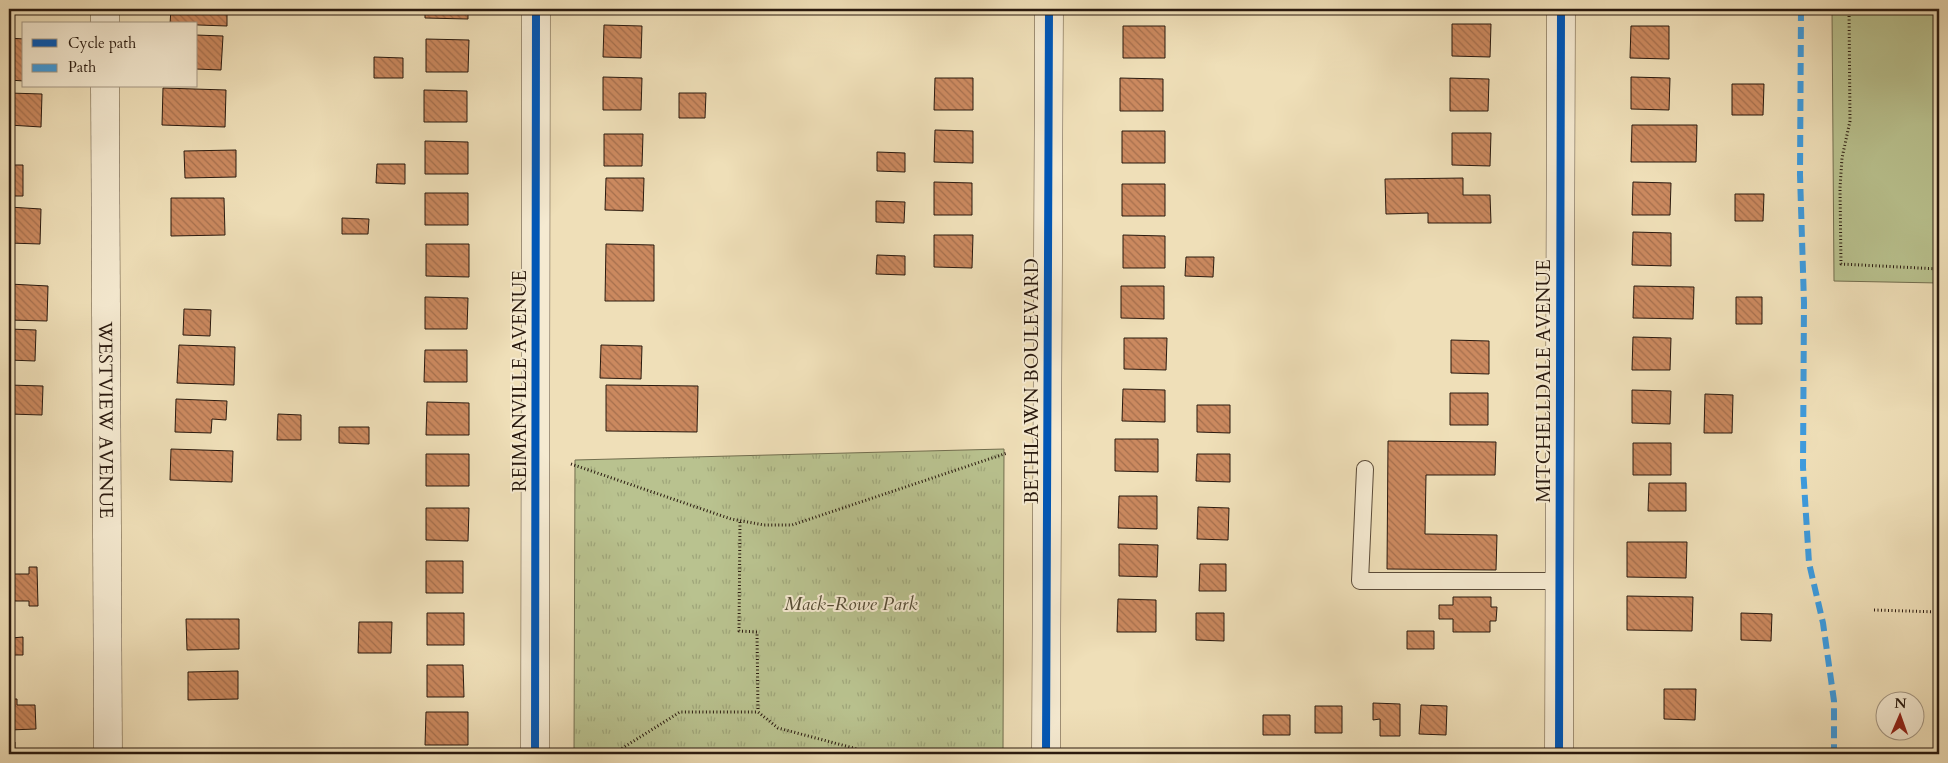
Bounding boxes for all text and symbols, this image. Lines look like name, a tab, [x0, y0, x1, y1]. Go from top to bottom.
legend	[22, 22, 198, 88]
text: Cycle path	[68, 33, 137, 53]
text: Path	[68, 57, 97, 77]
street label: BETHLAWN BOULEVARD	[1019, 258, 1045, 504]
street label: MITCHELLDALE AVENUE	[1531, 259, 1557, 503]
street label: REIMANVILLE AVENUE	[507, 270, 533, 492]
street label: WESTVIEW AVENUE	[92, 320, 119, 519]
park label: Mack-Rowe Park	[784, 591, 918, 617]
north arrow	[1876, 690, 1926, 740]
text: N	[1894, 694, 1907, 713]

